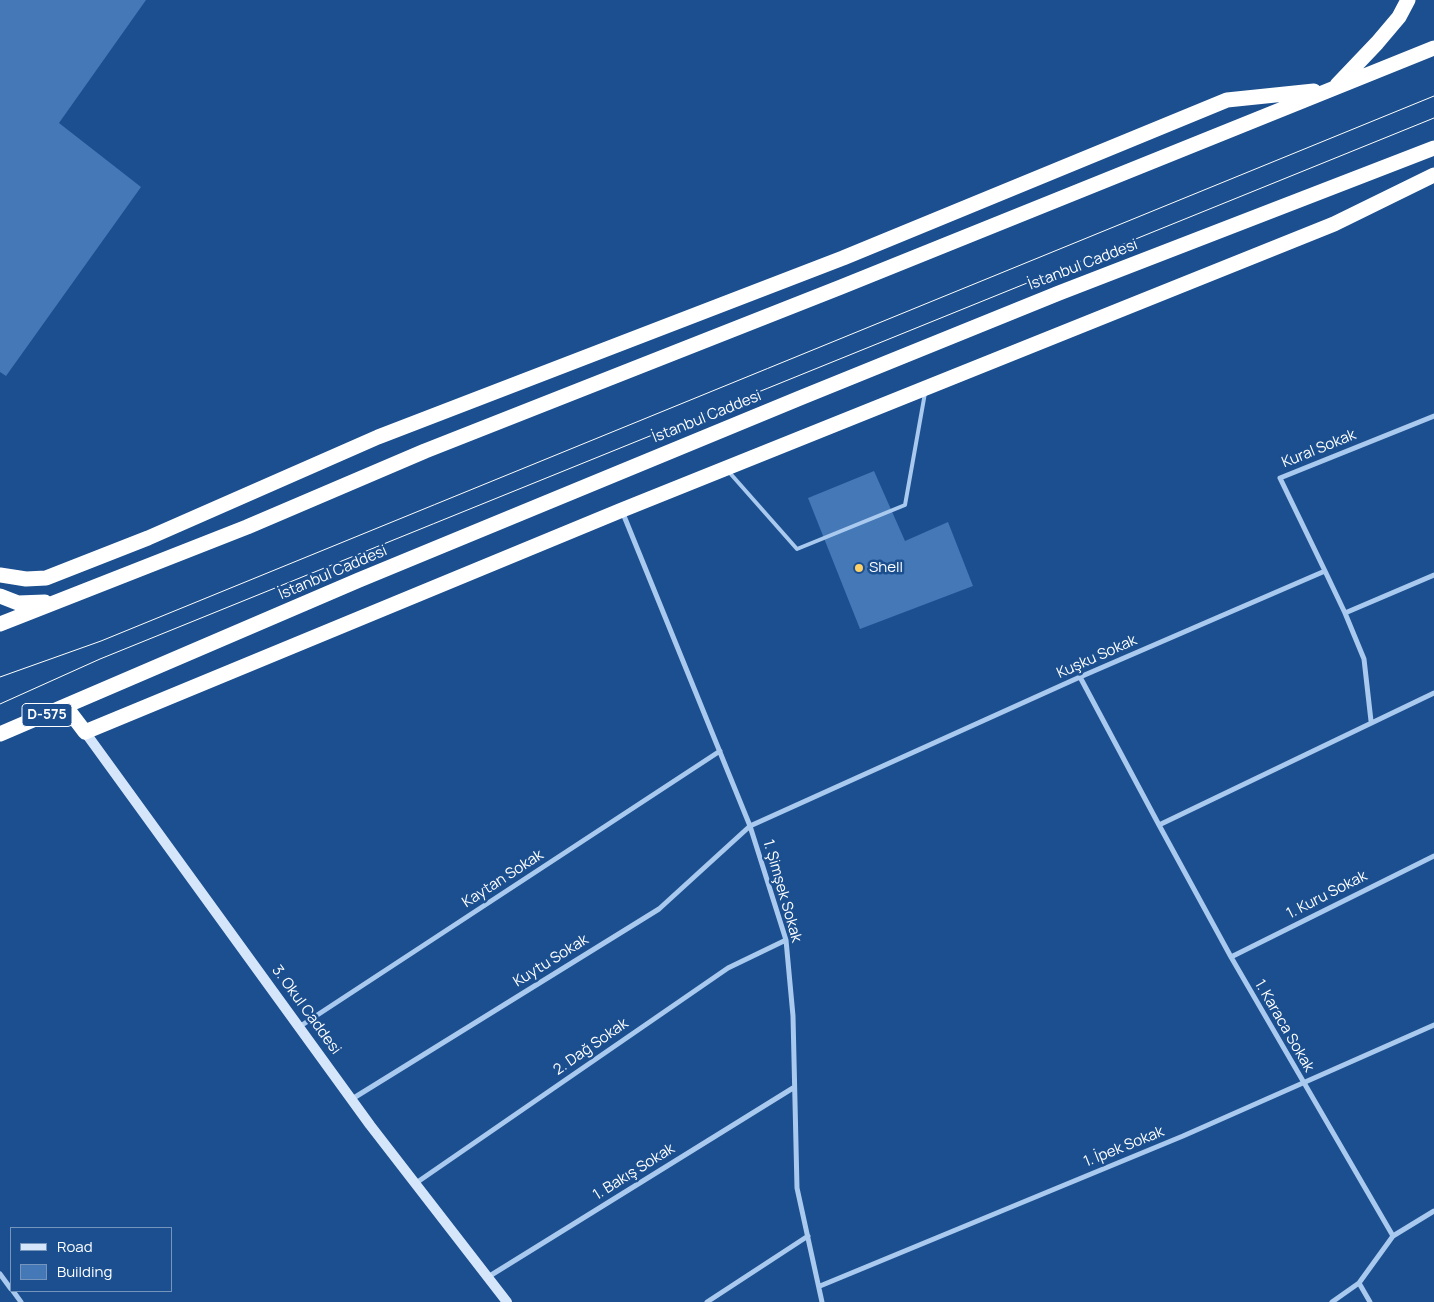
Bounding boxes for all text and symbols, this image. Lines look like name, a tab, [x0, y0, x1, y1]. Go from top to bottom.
street label: İstanbul Caddesi	[1026, 236, 1140, 294]
street label: İstanbul Caddesi	[650, 387, 764, 447]
street label: Kural Sokak	[1279, 426, 1359, 472]
street label: İstanbul Caddesi	[276, 542, 390, 604]
place label: Shell	[869, 559, 903, 577]
marker: Shell	[853, 562, 865, 574]
street label: Kuşku Sokak	[1054, 631, 1140, 683]
road number: D-575	[22, 704, 72, 726]
street label: 1. Şimşek Sokak	[759, 838, 805, 944]
street label: Kaytan Sokak	[459, 846, 547, 912]
street label: 1. Kuru Sokak	[1284, 867, 1370, 923]
street label: Kuytu Sokak	[510, 931, 592, 991]
street label: 3. Okul Caddesi	[268, 962, 344, 1058]
street label: 1. Karaca Sokak	[1250, 977, 1318, 1075]
street label: 2. Dağ Sokak	[550, 1015, 632, 1079]
street label: 1. İpek Sokak	[1081, 1123, 1167, 1171]
street label: 1. Bakış Sokak	[590, 1140, 678, 1204]
legend	[10, 1227, 172, 1292]
text: Road	[57, 1236, 93, 1257]
text: Building	[57, 1261, 112, 1282]

